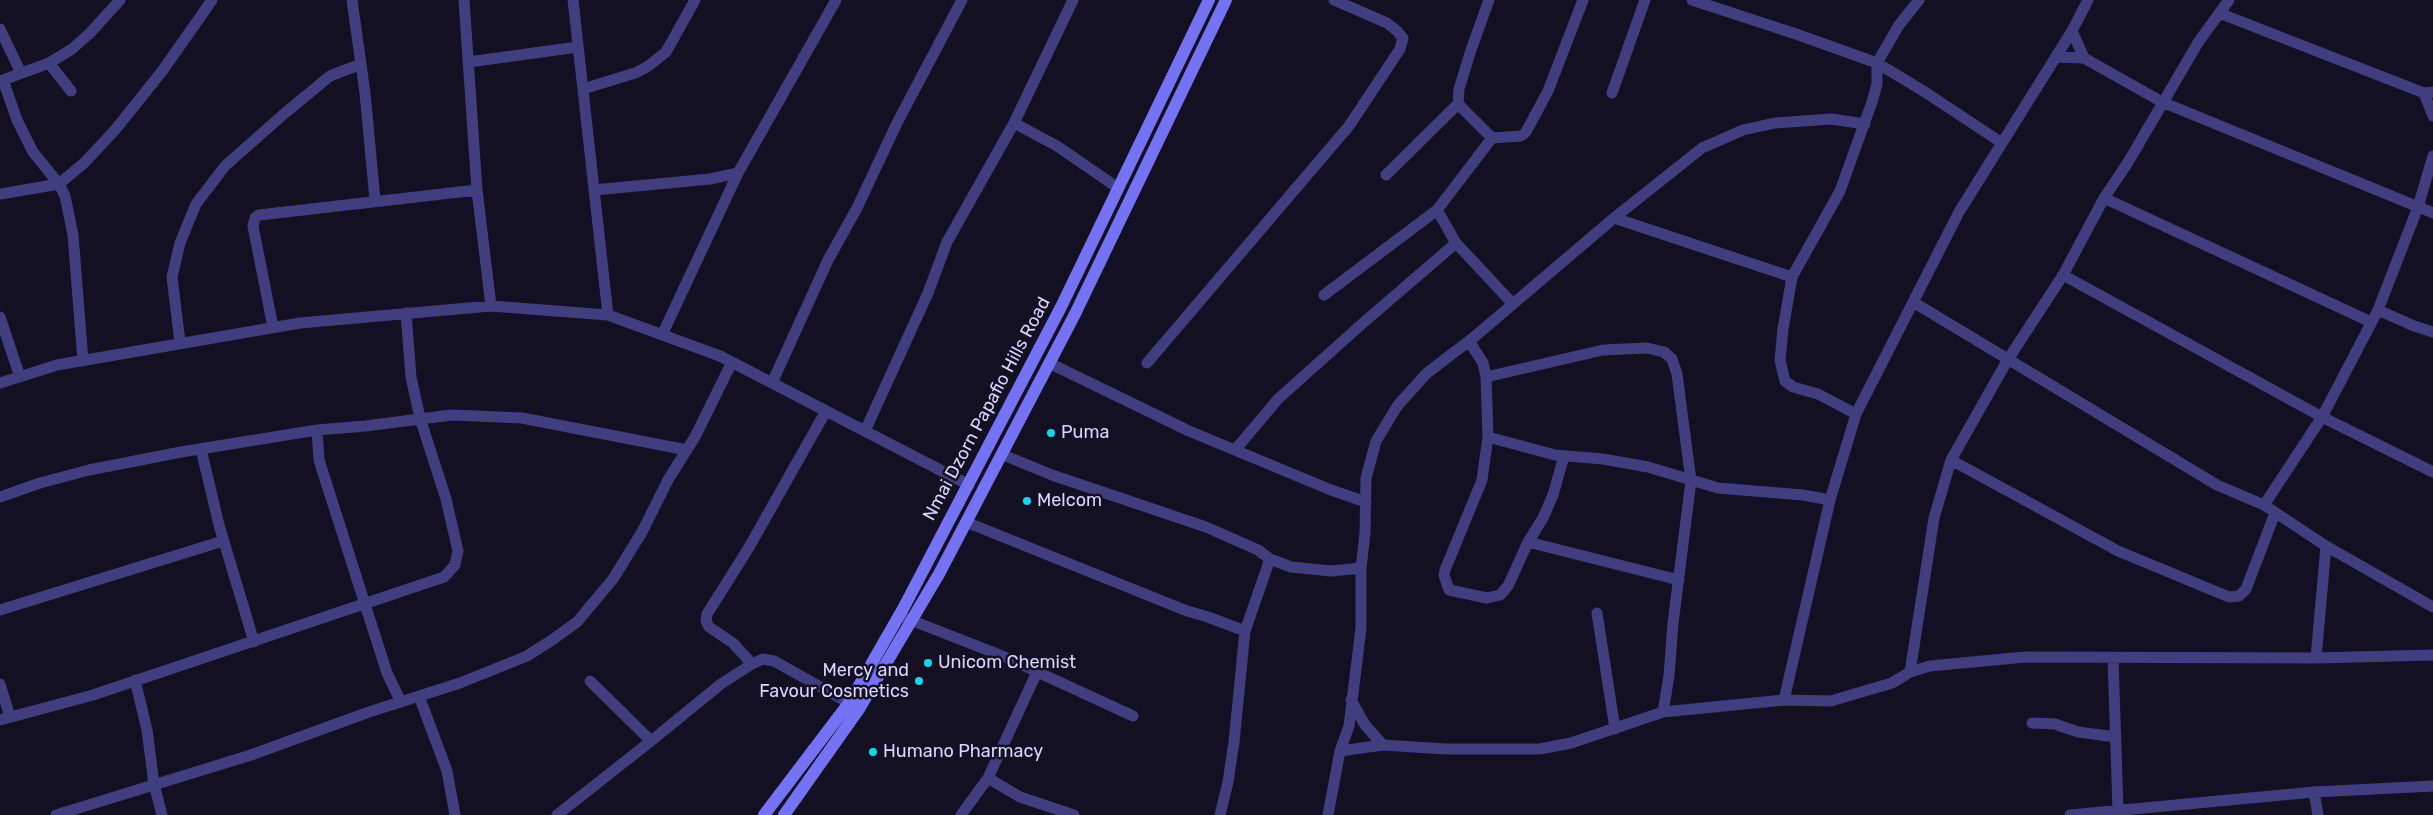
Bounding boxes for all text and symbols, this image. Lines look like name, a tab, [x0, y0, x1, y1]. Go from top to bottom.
street label: Nmai Dzorn Papafio Hills Road	[919, 294, 1055, 524]
place label: Puma	[1061, 422, 1109, 444]
marker: Puma	[1045, 427, 1057, 439]
place label: Melcom	[1037, 490, 1102, 512]
marker: Melcom	[1021, 495, 1033, 507]
place label: Unicom Chemist	[938, 652, 1076, 674]
marker: Unicom Chemist	[922, 657, 934, 669]
place label: Mercy and Favour Cosmetics	[759, 660, 909, 702]
marker: Mercy and Favour Cosmetics	[913, 675, 925, 687]
place label: Humano Pharmacy	[883, 741, 1043, 763]
marker: Humano Pharmacy	[867, 746, 879, 758]

